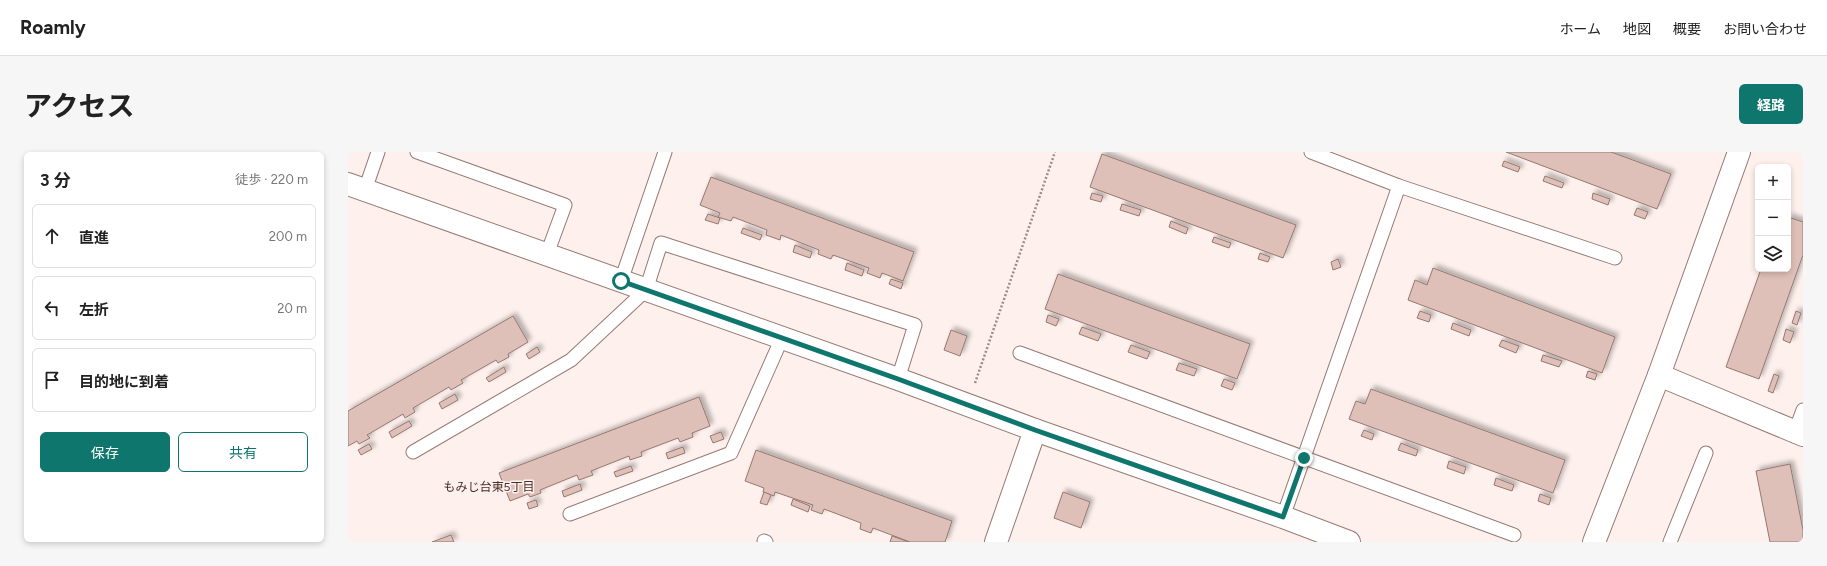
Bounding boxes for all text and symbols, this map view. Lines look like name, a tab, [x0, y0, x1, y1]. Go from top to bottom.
text: Roamly	[20, 16, 86, 39]
text: ホーム	[1559, 21, 1601, 38]
text: 地図	[1623, 21, 1651, 38]
text: 概要	[1673, 21, 1701, 38]
text: お問い合わせ	[1723, 21, 1807, 38]
button: 経路	[1739, 84, 1803, 124]
text: アクセス	[24, 89, 135, 123]
map controls	[1755, 164, 1791, 272]
button: +	[1755, 164, 1791, 200]
text: 3 分	[40, 170, 71, 190]
text: 徒歩 · 220 m	[235, 172, 308, 187]
button: −	[1755, 200, 1791, 236]
icon: ahead	[41, 225, 63, 247]
text: 直進	[79, 229, 109, 247]
text: 200 m	[269, 229, 307, 244]
button: layers	[1755, 236, 1791, 272]
route start	[612, 272, 630, 290]
icon: left	[41, 297, 63, 319]
text: 左折	[79, 301, 109, 319]
text: 20 m	[277, 301, 307, 316]
icon: arrive	[41, 369, 63, 391]
text: 目的地に到着	[79, 373, 169, 391]
button: 保存	[40, 432, 170, 472]
button: 共有	[178, 432, 308, 472]
route end	[1295, 449, 1313, 467]
district label: もみじ台東5丁目	[444, 480, 534, 494]

